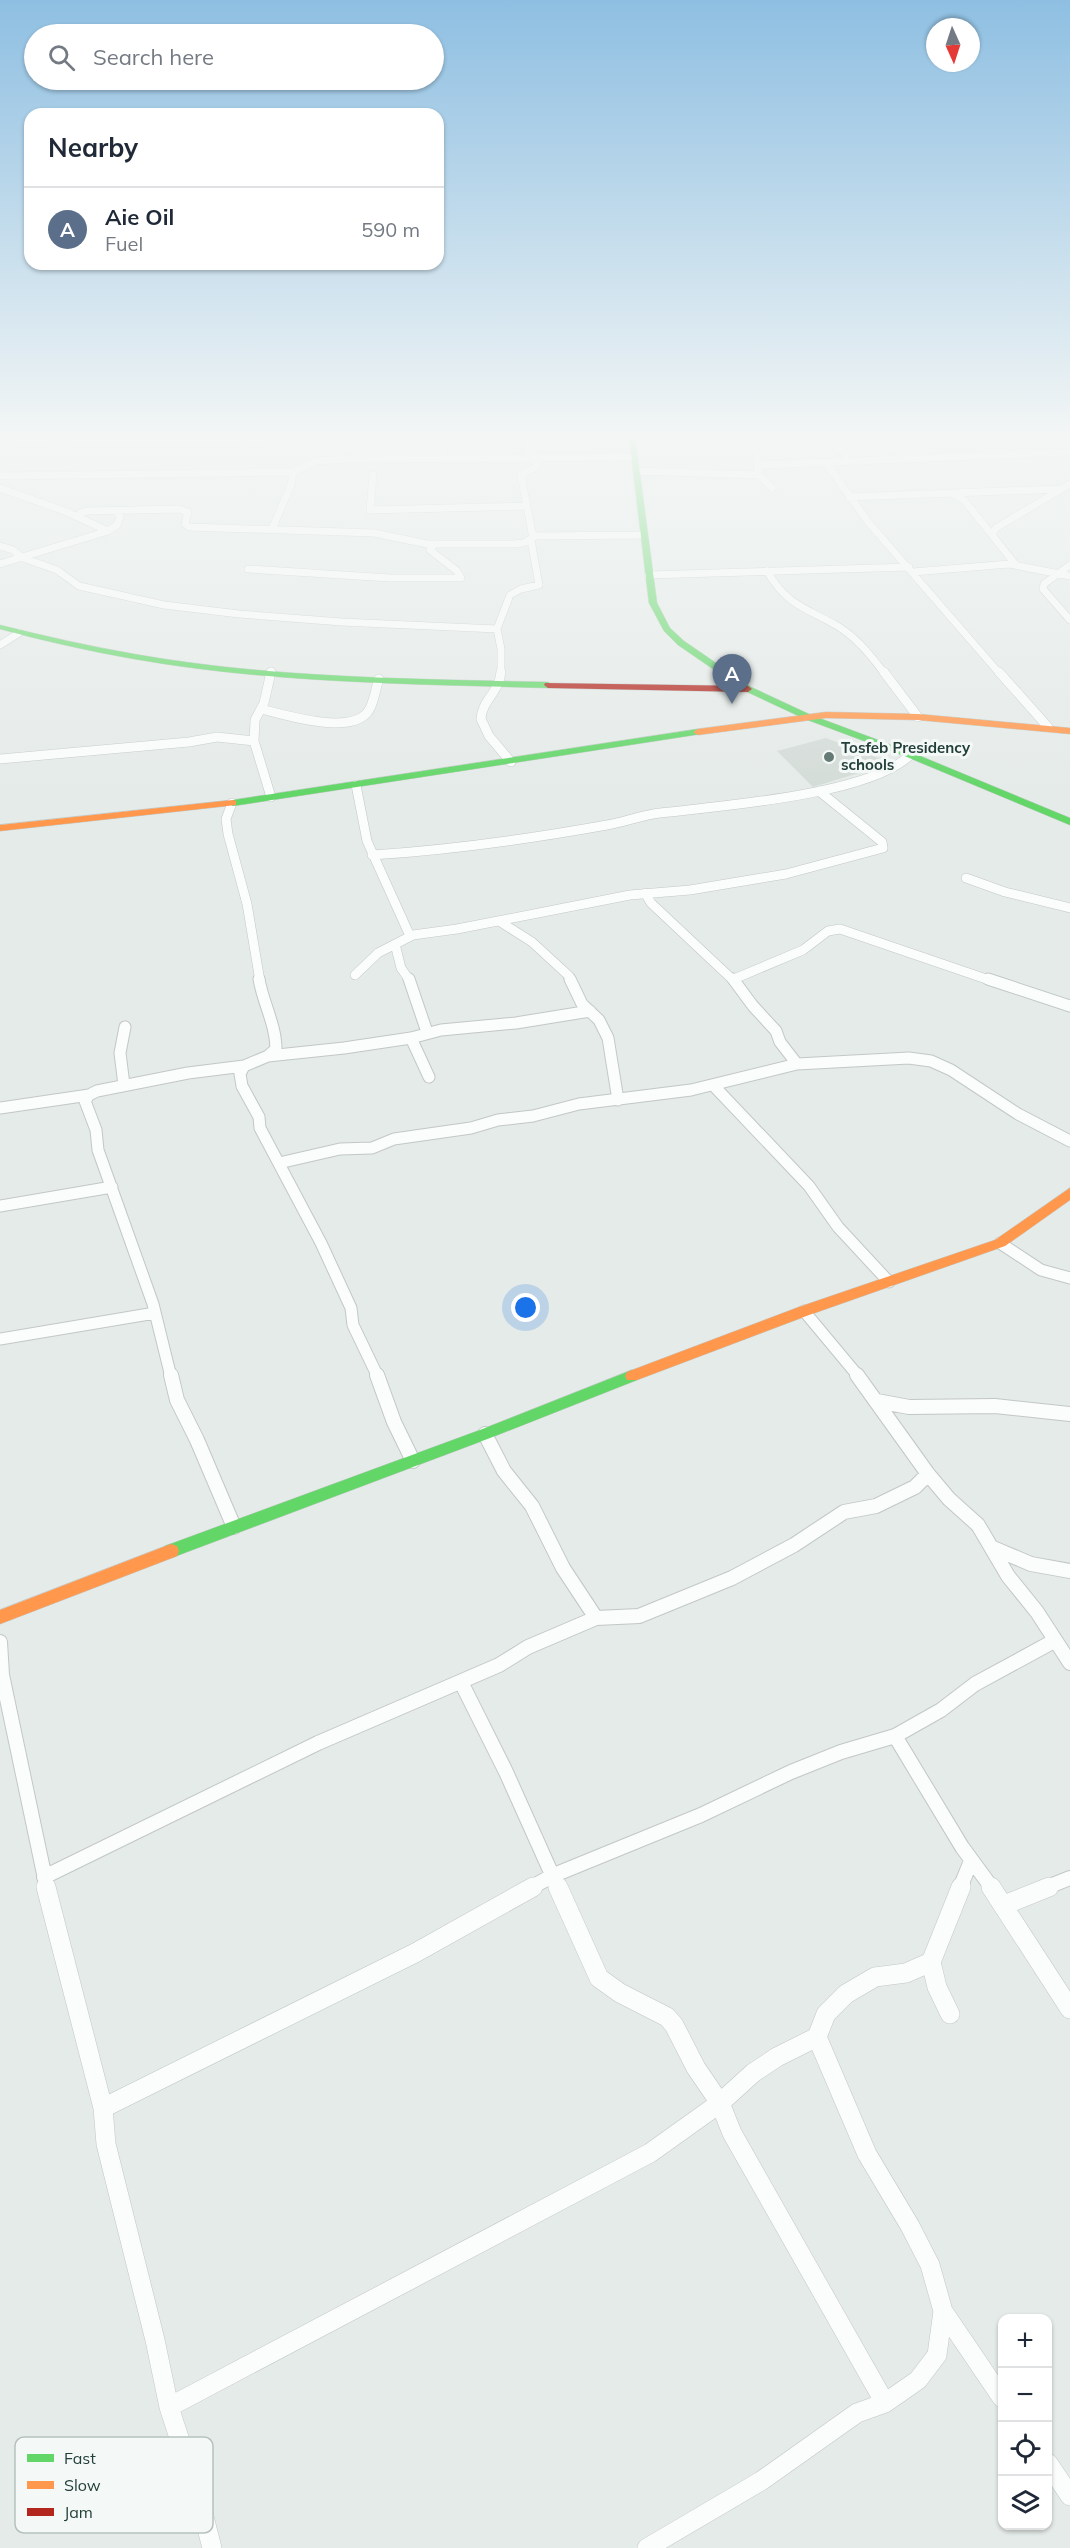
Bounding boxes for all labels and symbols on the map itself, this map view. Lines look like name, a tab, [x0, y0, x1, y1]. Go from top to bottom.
north arrow	[926, 18, 980, 72]
pin: A	[712, 654, 752, 704]
place label: Tosfeb Presidency schools	[841, 738, 971, 774]
marker: Tosfeb Presidency schools	[822, 750, 836, 764]
your location	[511, 1293, 540, 1322]
legend	[15, 2437, 213, 2533]
text: Fast	[64, 2448, 96, 2468]
text: Slow	[64, 2475, 101, 2495]
text: Jam	[64, 2502, 93, 2522]

